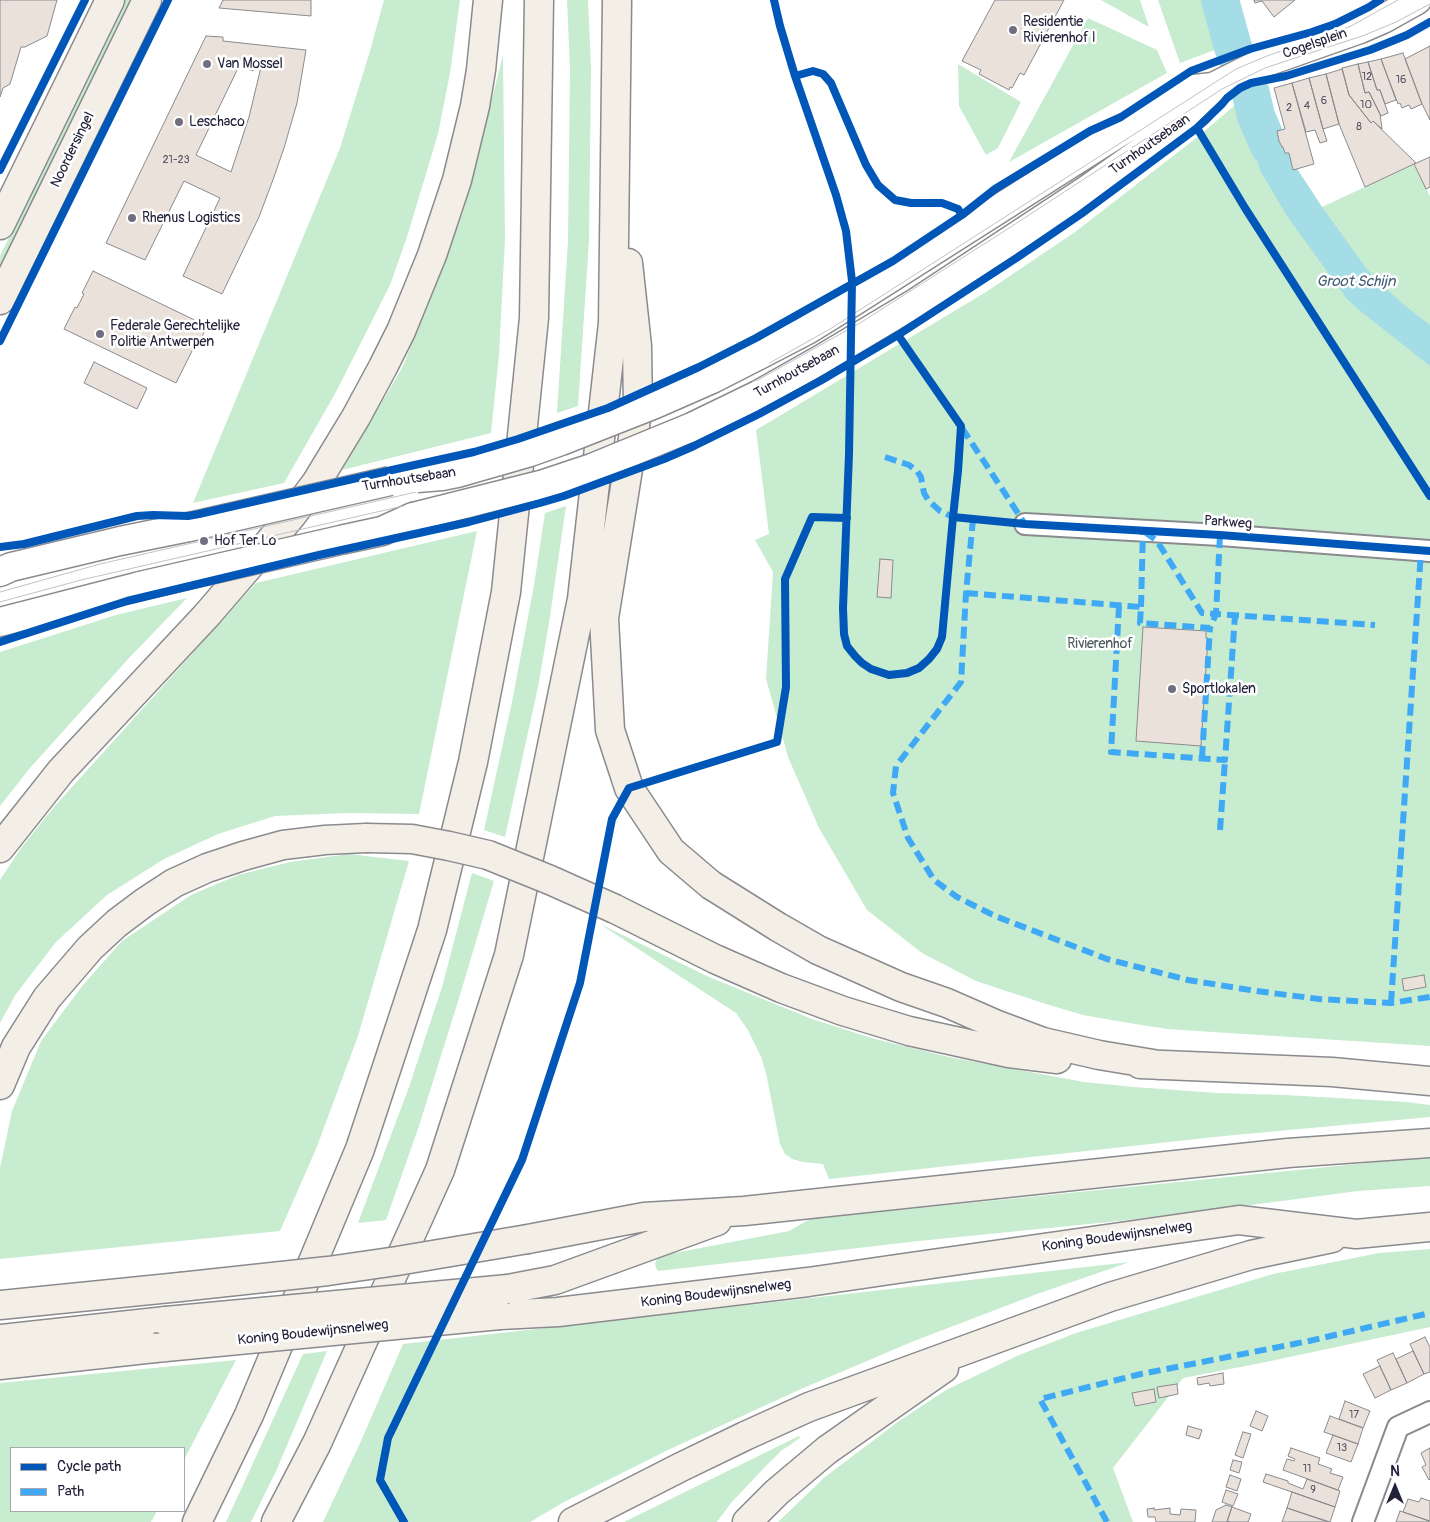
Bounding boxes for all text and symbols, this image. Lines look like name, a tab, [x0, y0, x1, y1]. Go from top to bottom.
place label: Residentie Rivierenhof I	[1023, 14, 1096, 46]
marker: Residentie Rivierenhof I	[1007, 24, 1019, 36]
street label: Cogelsplein	[1281, 25, 1349, 63]
place label: Van Mossel	[217, 56, 283, 72]
marker: Van Mossel	[201, 58, 213, 70]
house number: 12	[1362, 70, 1372, 84]
house number: 16	[1396, 73, 1406, 87]
house number: 6	[1321, 94, 1327, 108]
house number: 10	[1360, 98, 1372, 112]
house number: 4	[1304, 99, 1310, 113]
house number: 2	[1286, 101, 1292, 115]
street label: Noordersingel	[47, 109, 99, 191]
street label: Turnhoutsebaan	[1106, 111, 1194, 179]
place label: Leschaco	[189, 114, 245, 130]
marker: Leschaco	[173, 116, 185, 128]
house number: 8	[1356, 120, 1362, 134]
house number: 21-23	[162, 153, 190, 167]
place label: Rhenus Logistics	[142, 210, 240, 226]
marker: Rhenus Logistics	[126, 212, 138, 224]
water label: Groot Schijn	[1317, 273, 1395, 291]
place label: Federale Gerechtelijke Politie Antwerpen	[110, 318, 240, 351]
marker: Federale Gerechtelijke Politie Antwerpen	[94, 328, 106, 340]
street label: Turnhoutsebaan	[752, 342, 842, 402]
street label: Turnhoutsebaan	[361, 464, 457, 496]
street label: Parkweg	[1204, 513, 1252, 533]
place label: Hof Ter Lo	[214, 533, 276, 549]
marker: Hof Ter Lo	[198, 535, 210, 547]
park label: Rivierenhof	[1067, 636, 1133, 652]
place label: Sportlokalen	[1182, 681, 1256, 697]
marker: Sportlokalen	[1166, 683, 1178, 695]
street label: Koning Boudewijnsnelweg	[1041, 1218, 1193, 1256]
street label: Koning Boudewijnsnelweg	[640, 1276, 792, 1312]
street label: Koning Boudewijnsnelweg	[237, 1317, 389, 1349]
house number: 17	[1349, 1408, 1359, 1422]
house number: 13	[1337, 1441, 1347, 1455]
legend	[10, 1447, 185, 1512]
text: Cycle path	[57, 1457, 121, 1476]
house number: 11	[1303, 1462, 1311, 1476]
north arrow	[1370, 1462, 1420, 1512]
text: N	[1390, 1463, 1400, 1480]
text: Path	[57, 1482, 84, 1501]
house number: 9	[1310, 1483, 1316, 1497]

